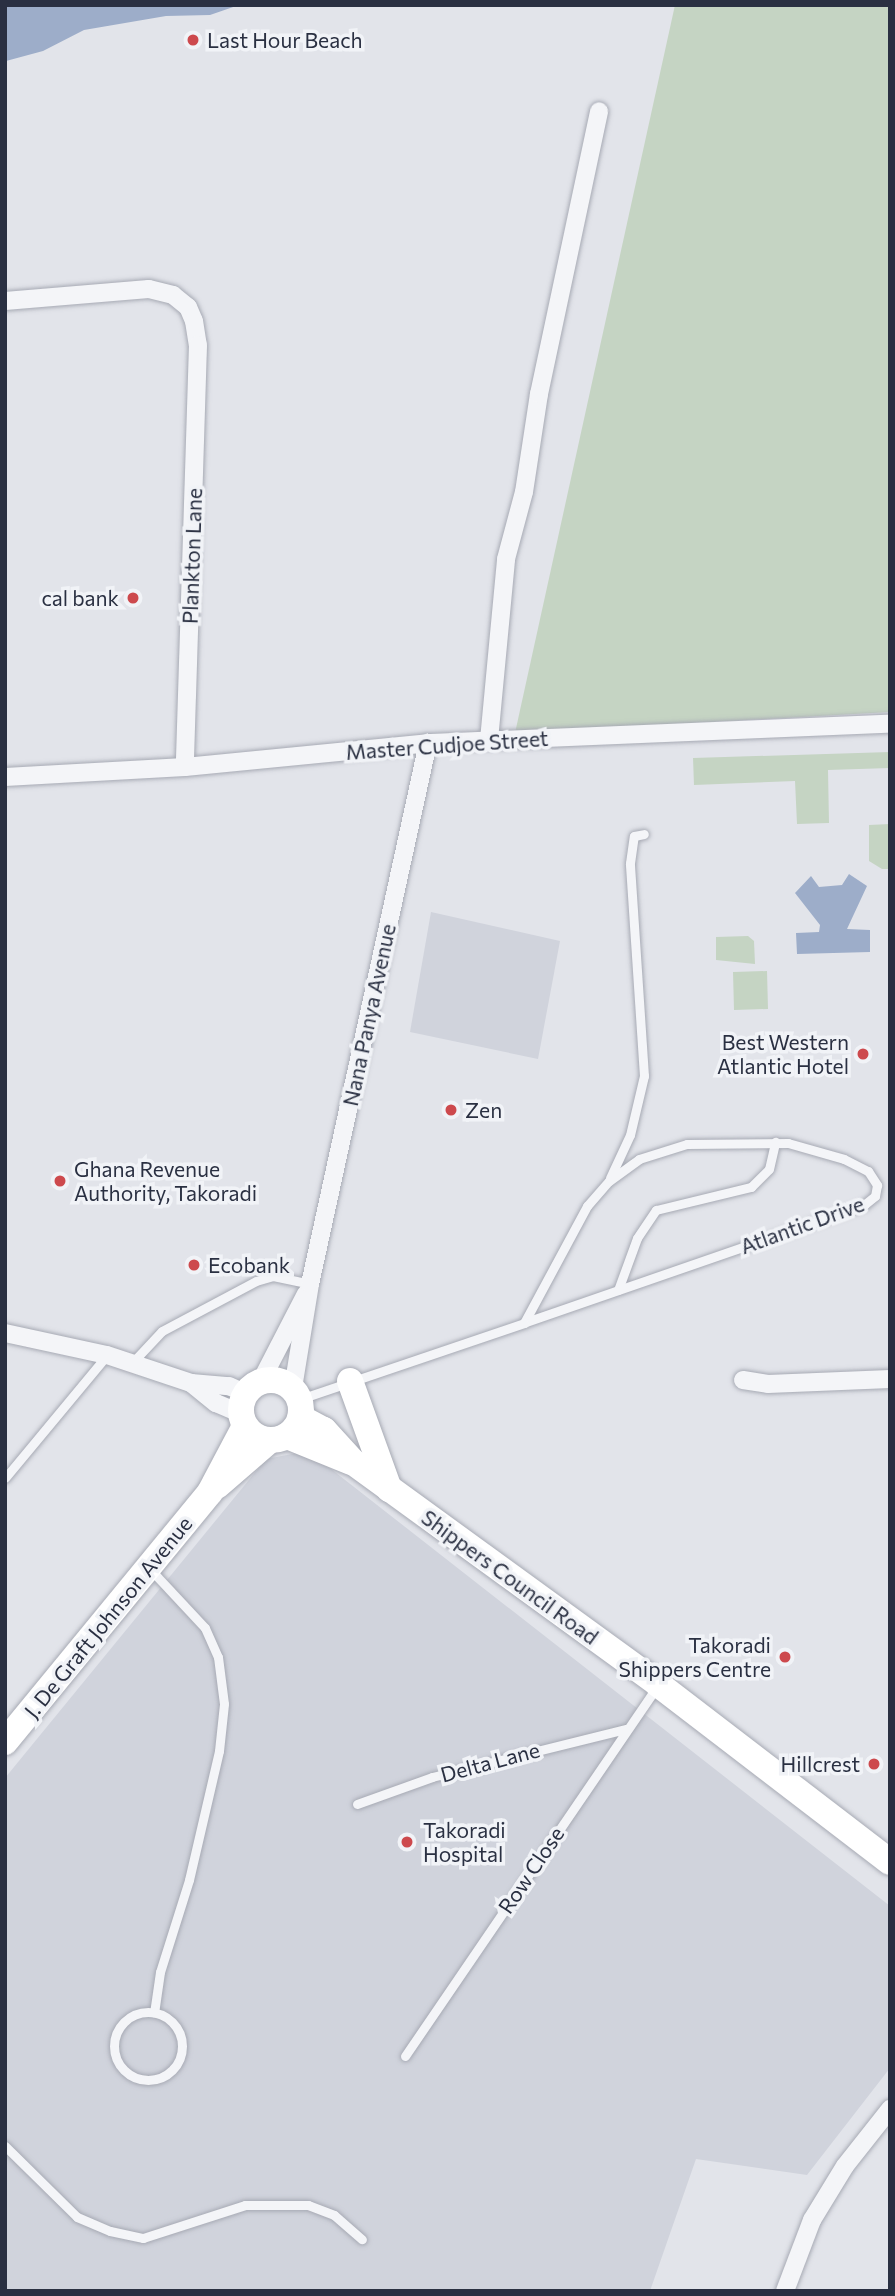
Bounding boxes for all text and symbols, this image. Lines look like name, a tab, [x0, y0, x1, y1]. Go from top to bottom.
place label: Last Hour Beach	[207, 27, 363, 53]
marker: Last Hour Beach	[185, 32, 201, 48]
street label: Plankton Lane	[177, 488, 207, 624]
place label: cal bank	[41, 585, 119, 611]
marker: cal bank	[125, 590, 141, 606]
street label: Master Cudjoe Street	[345, 725, 549, 765]
street label: Nana Panya Avenue	[337, 922, 401, 1108]
place label: Best Western Atlantic Hotel	[717, 1029, 849, 1079]
marker: Best Western Atlantic Hotel	[855, 1046, 871, 1062]
place label: Zen	[465, 1097, 502, 1123]
marker: Zen	[443, 1102, 459, 1118]
place label: Ghana Revenue Authority, Takoradi	[74, 1156, 257, 1206]
marker: Ghana Revenue Authority, Takoradi	[52, 1173, 68, 1189]
street label: Atlantic Drive	[737, 1191, 867, 1259]
place label: Ecobank	[208, 1252, 290, 1278]
marker: Ecobank	[186, 1257, 202, 1273]
street label: Shippers Council Road	[417, 1504, 603, 1650]
street label: J. De Graft Johnson Avenue	[19, 1511, 197, 1723]
place label: Takoradi Shippers Centre	[619, 1632, 771, 1682]
marker: Takoradi Shippers Centre	[777, 1649, 793, 1665]
street label: Delta Lane	[438, 1737, 542, 1787]
place label: Hillcrest	[781, 1751, 860, 1777]
marker: Hillcrest	[866, 1756, 882, 1772]
place label: Takoradi Hospital	[423, 1817, 506, 1867]
street label: Row Close	[493, 1822, 569, 1918]
marker: Takoradi Hospital	[397, 1832, 417, 1852]

